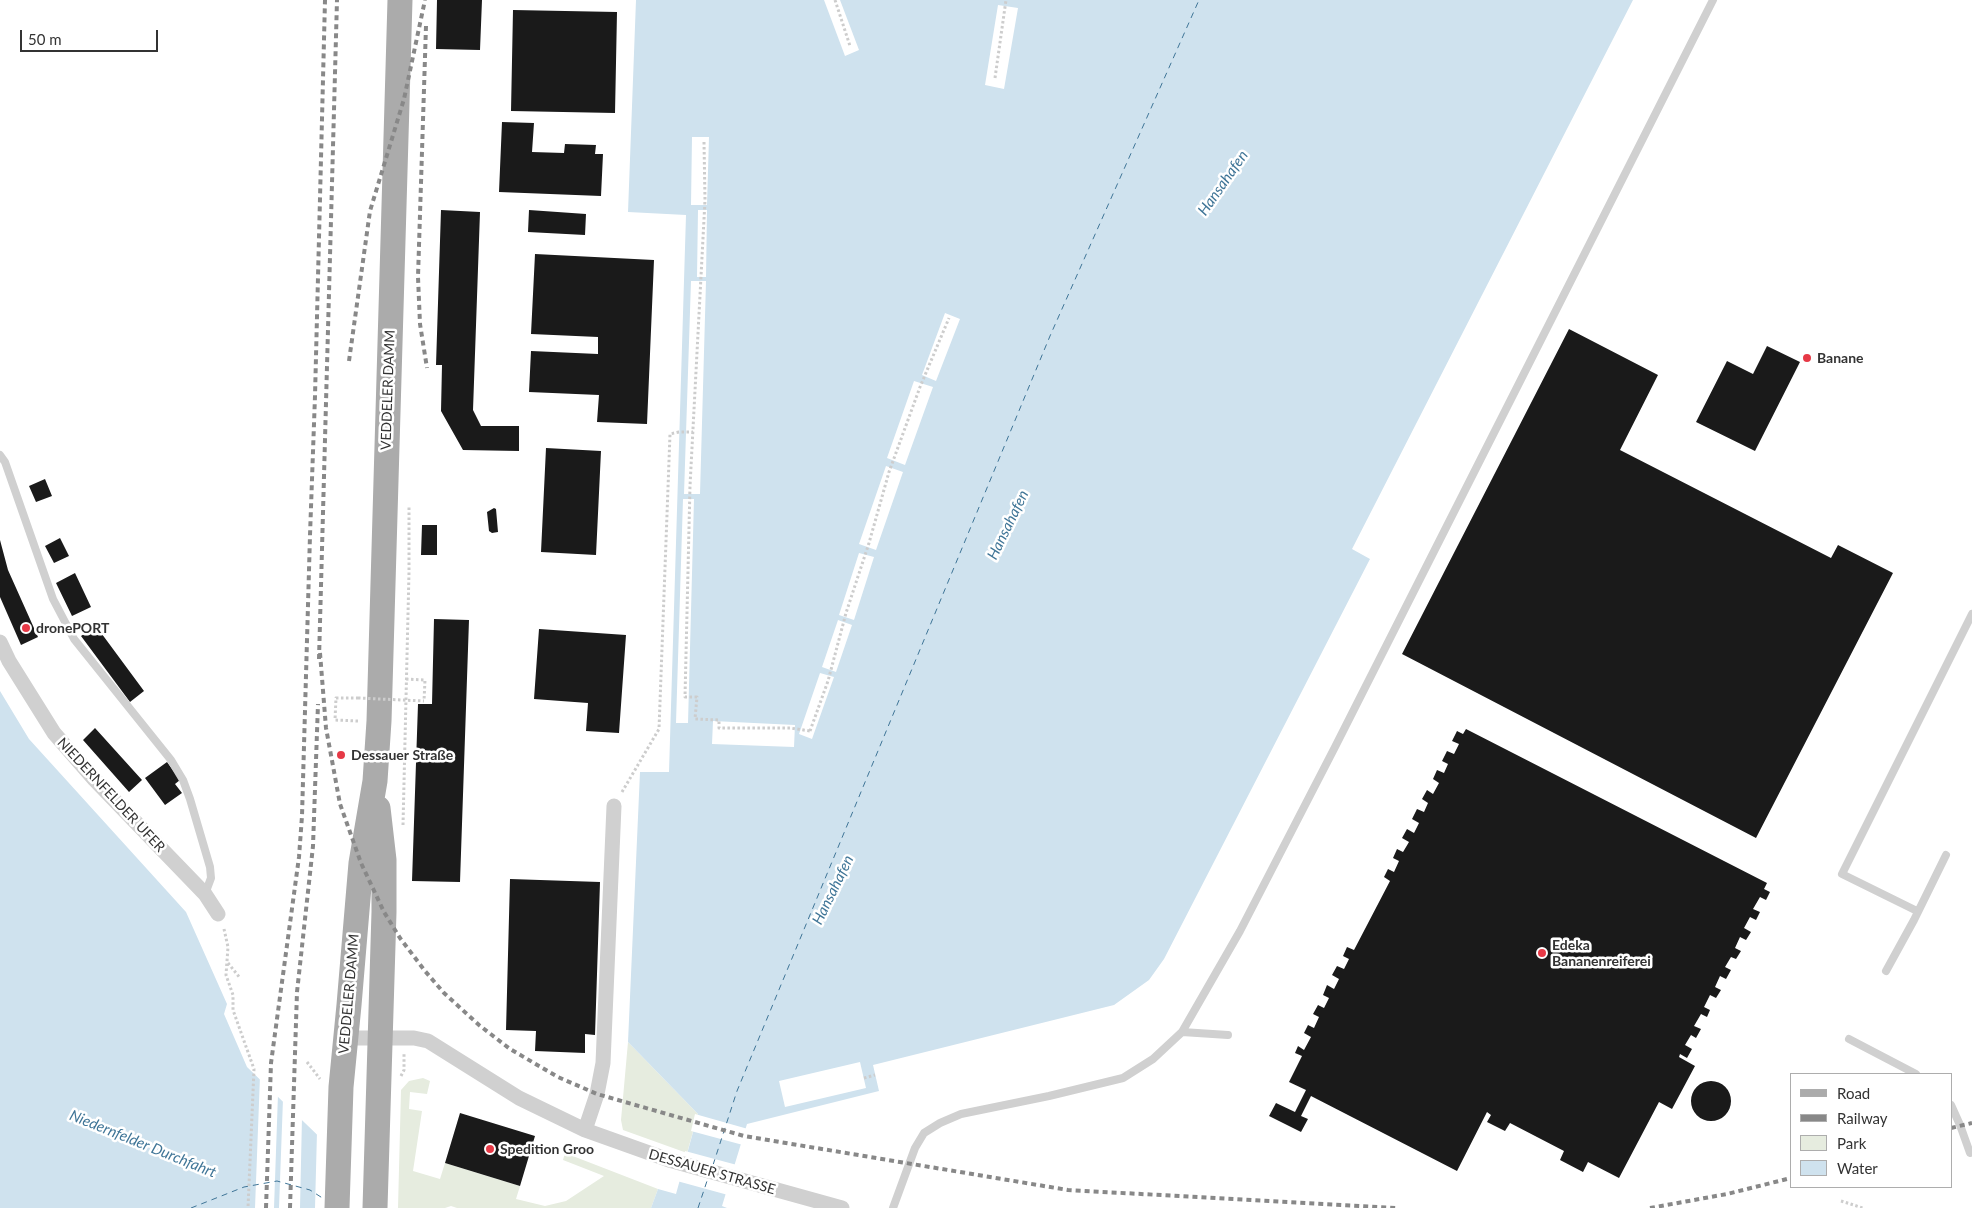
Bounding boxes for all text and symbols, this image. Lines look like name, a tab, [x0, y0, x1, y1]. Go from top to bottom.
scale bar	[22, 20, 160, 52]
text: 50 m	[28, 30, 62, 48]
water label: Hansahafen	[1194, 147, 1252, 219]
street label: VEDDELER DAMM	[378, 330, 398, 450]
place label: Banane	[1817, 350, 1864, 366]
marker: Banane	[1801, 352, 1813, 364]
water label: Hansahafen	[983, 487, 1033, 563]
place label: dronePORT	[36, 620, 109, 636]
marker: dronePORT	[20, 622, 32, 634]
street label: NIEDERNFELDER UFER	[54, 734, 168, 856]
place label: Dessauer Straße	[351, 747, 453, 763]
marker: Dessauer Straße	[335, 749, 347, 761]
water label: Hansahafen	[808, 852, 858, 928]
street label: VEDDELER DAMM	[335, 933, 363, 1055]
place label: Edeka Bananenreiferei	[1552, 937, 1651, 970]
marker: Edeka Bananenreiferei	[1536, 947, 1548, 959]
legend	[1790, 1073, 1952, 1188]
text: Road	[1837, 1084, 1870, 1102]
water label: Niedernfelder Durchfahrt	[67, 1106, 219, 1182]
text: Railway	[1837, 1109, 1888, 1127]
text: Park	[1837, 1134, 1866, 1152]
place label: Spedition Groo	[500, 1141, 594, 1157]
marker: Spedition Groo	[484, 1143, 496, 1155]
street label: DESSAUER STRASSE	[647, 1146, 777, 1198]
text: Water	[1837, 1159, 1878, 1177]

